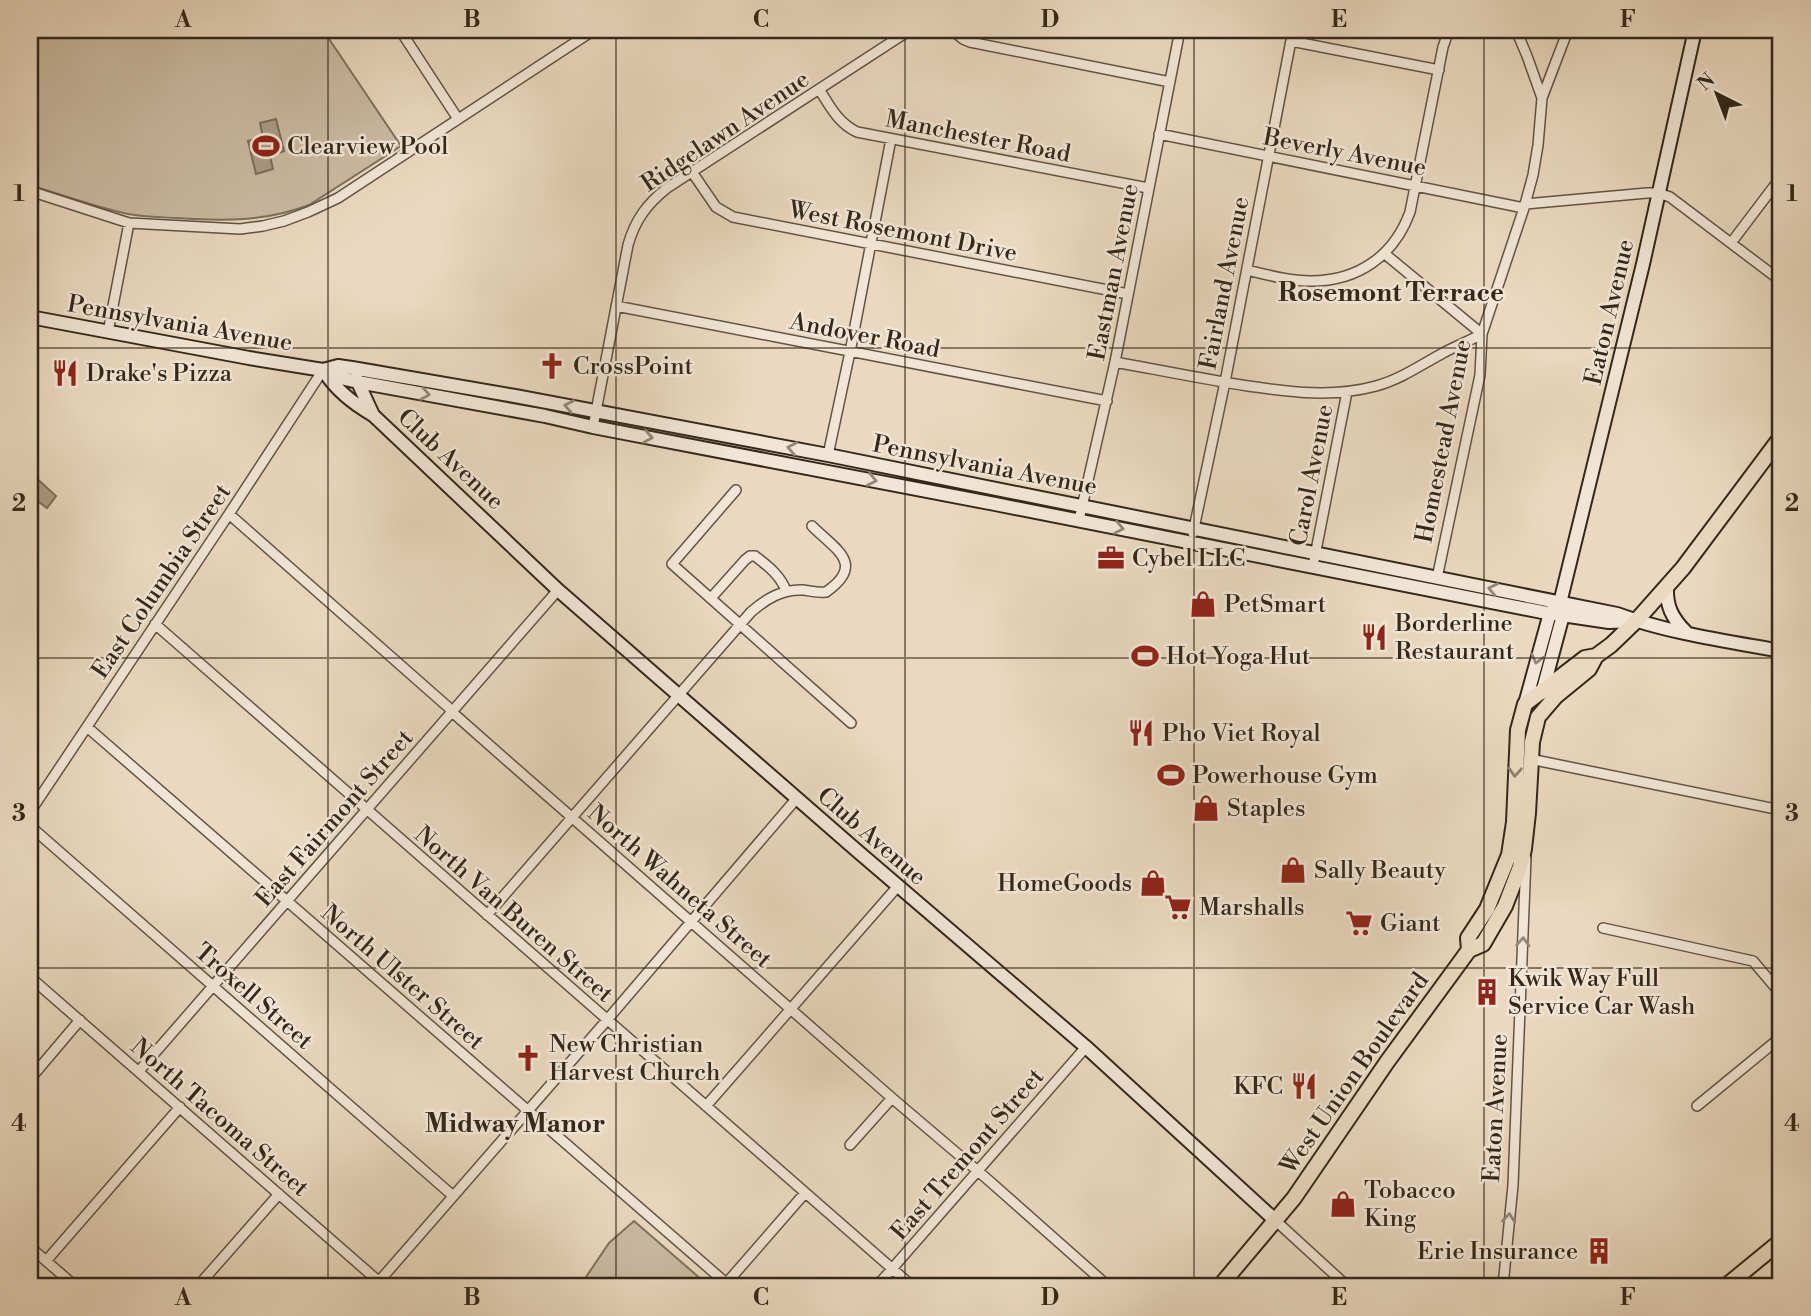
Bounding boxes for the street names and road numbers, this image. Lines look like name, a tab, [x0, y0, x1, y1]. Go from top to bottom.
street label: Ridgelawn Avenue	[636, 64, 815, 199]
street label: Manchester Road	[883, 104, 1073, 170]
street label: Beverly Avenue	[1260, 122, 1429, 183]
street label: Eastman Avenue	[1082, 181, 1146, 363]
street label: Fairland Avenue	[1194, 194, 1256, 372]
street label: West Rosemont Drive	[785, 195, 1020, 269]
street label: Eaton Avenue	[1579, 236, 1641, 388]
street label: Pennsylvania Avenue	[65, 289, 295, 359]
street label: Andover Road	[786, 307, 943, 365]
street label: Homestead Avenue	[1410, 337, 1478, 546]
street label: Carol Avenue	[1284, 402, 1340, 548]
street label: Club Avenue	[391, 403, 510, 517]
street label: Pennsylvania Avenue	[870, 430, 1100, 502]
street label: East Columbia Street	[85, 478, 238, 685]
street label: East Fairmont Street	[249, 723, 420, 914]
street label: Club Avenue	[811, 781, 932, 892]
street label: North Wahneta Street	[581, 799, 778, 975]
street label: North Van Buren Street	[408, 820, 619, 1010]
street label: North Ulster Street	[315, 899, 491, 1057]
street label: Troxell Street	[188, 937, 319, 1057]
street label: West Union Boulevard	[1273, 967, 1436, 1181]
street label: North Tacoma Street	[124, 1032, 315, 1204]
street label: Eaton Avenue	[1477, 1033, 1515, 1183]
street label: East Tremont Street	[885, 1062, 1051, 1247]

